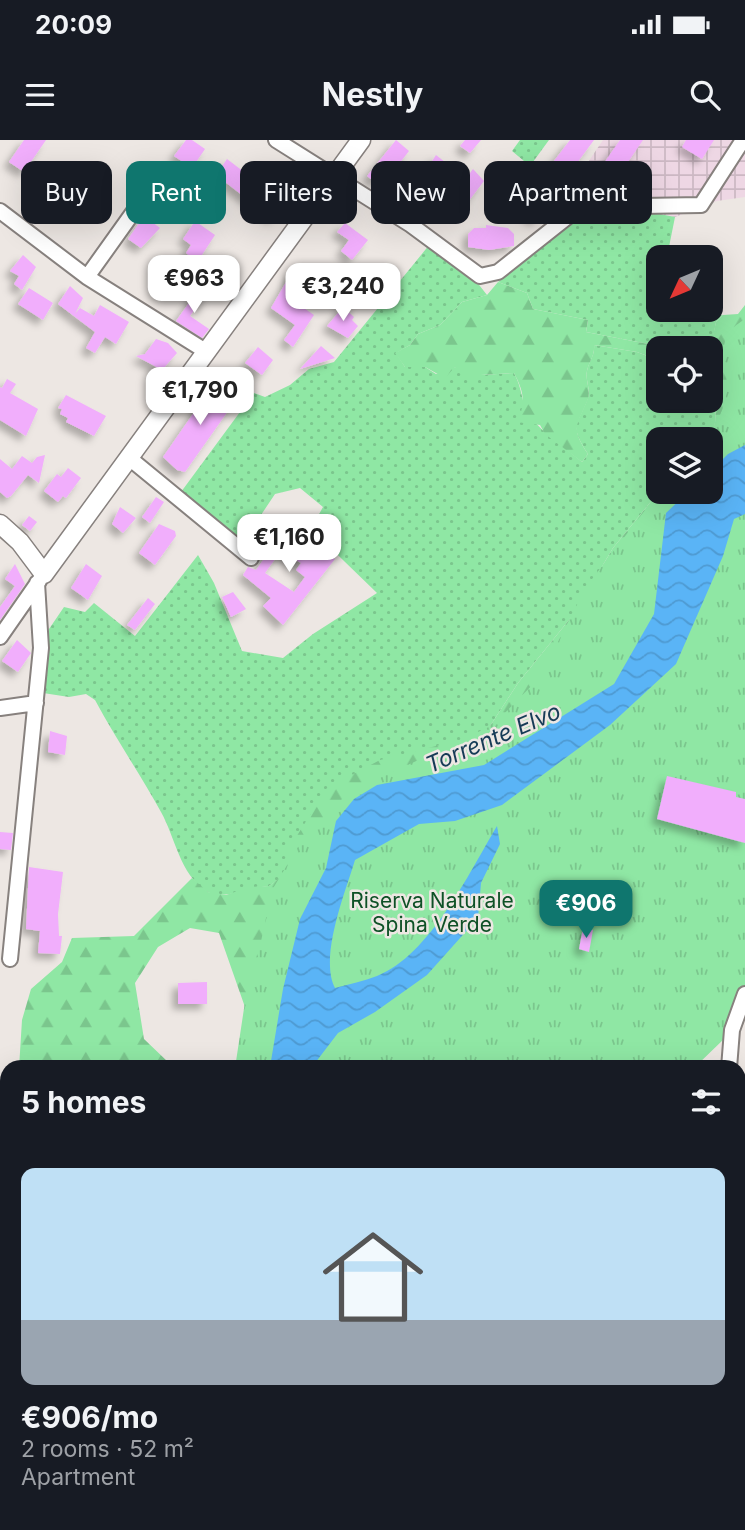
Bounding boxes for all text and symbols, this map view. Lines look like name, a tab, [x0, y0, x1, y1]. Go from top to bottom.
text: 20:09	[35, 9, 112, 40]
text: Nestly	[322, 75, 423, 114]
icon: menu	[21, 76, 59, 114]
icon: search	[686, 76, 724, 114]
chip: Buy	[21, 161, 112, 224]
chip: Rent	[126, 161, 226, 224]
chip: Filters	[240, 161, 357, 224]
chip: New	[371, 161, 470, 224]
chip: Apartment	[484, 161, 652, 224]
north arrow	[646, 245, 723, 322]
map controls	[646, 245, 723, 504]
pin: €963	[153, 256, 235, 315]
text: €963	[164, 264, 224, 292]
pin: €3,240	[286, 264, 400, 323]
text: €3,240	[302, 272, 384, 300]
button: locate	[646, 336, 723, 413]
pin: €1,790	[143, 368, 257, 427]
text: €1,790	[162, 376, 238, 404]
button: layers	[646, 427, 723, 504]
pin: €1,160	[232, 514, 346, 574]
text: €1,160	[253, 523, 325, 551]
water label: Torrente Elvo	[421, 697, 565, 779]
pin: €906	[545, 880, 627, 940]
park label: Riserva Naturale Spina Verde	[350, 888, 514, 937]
text: €906	[555, 889, 617, 917]
icon: filters	[687, 1083, 725, 1121]
text: 5 homes	[21, 1084, 146, 1120]
icon: home	[310, 1214, 436, 1340]
text: €906/mo	[21, 1399, 158, 1435]
text: 2 rooms · 52 m²	[21, 1435, 194, 1463]
text: Apartment	[21, 1463, 135, 1491]

